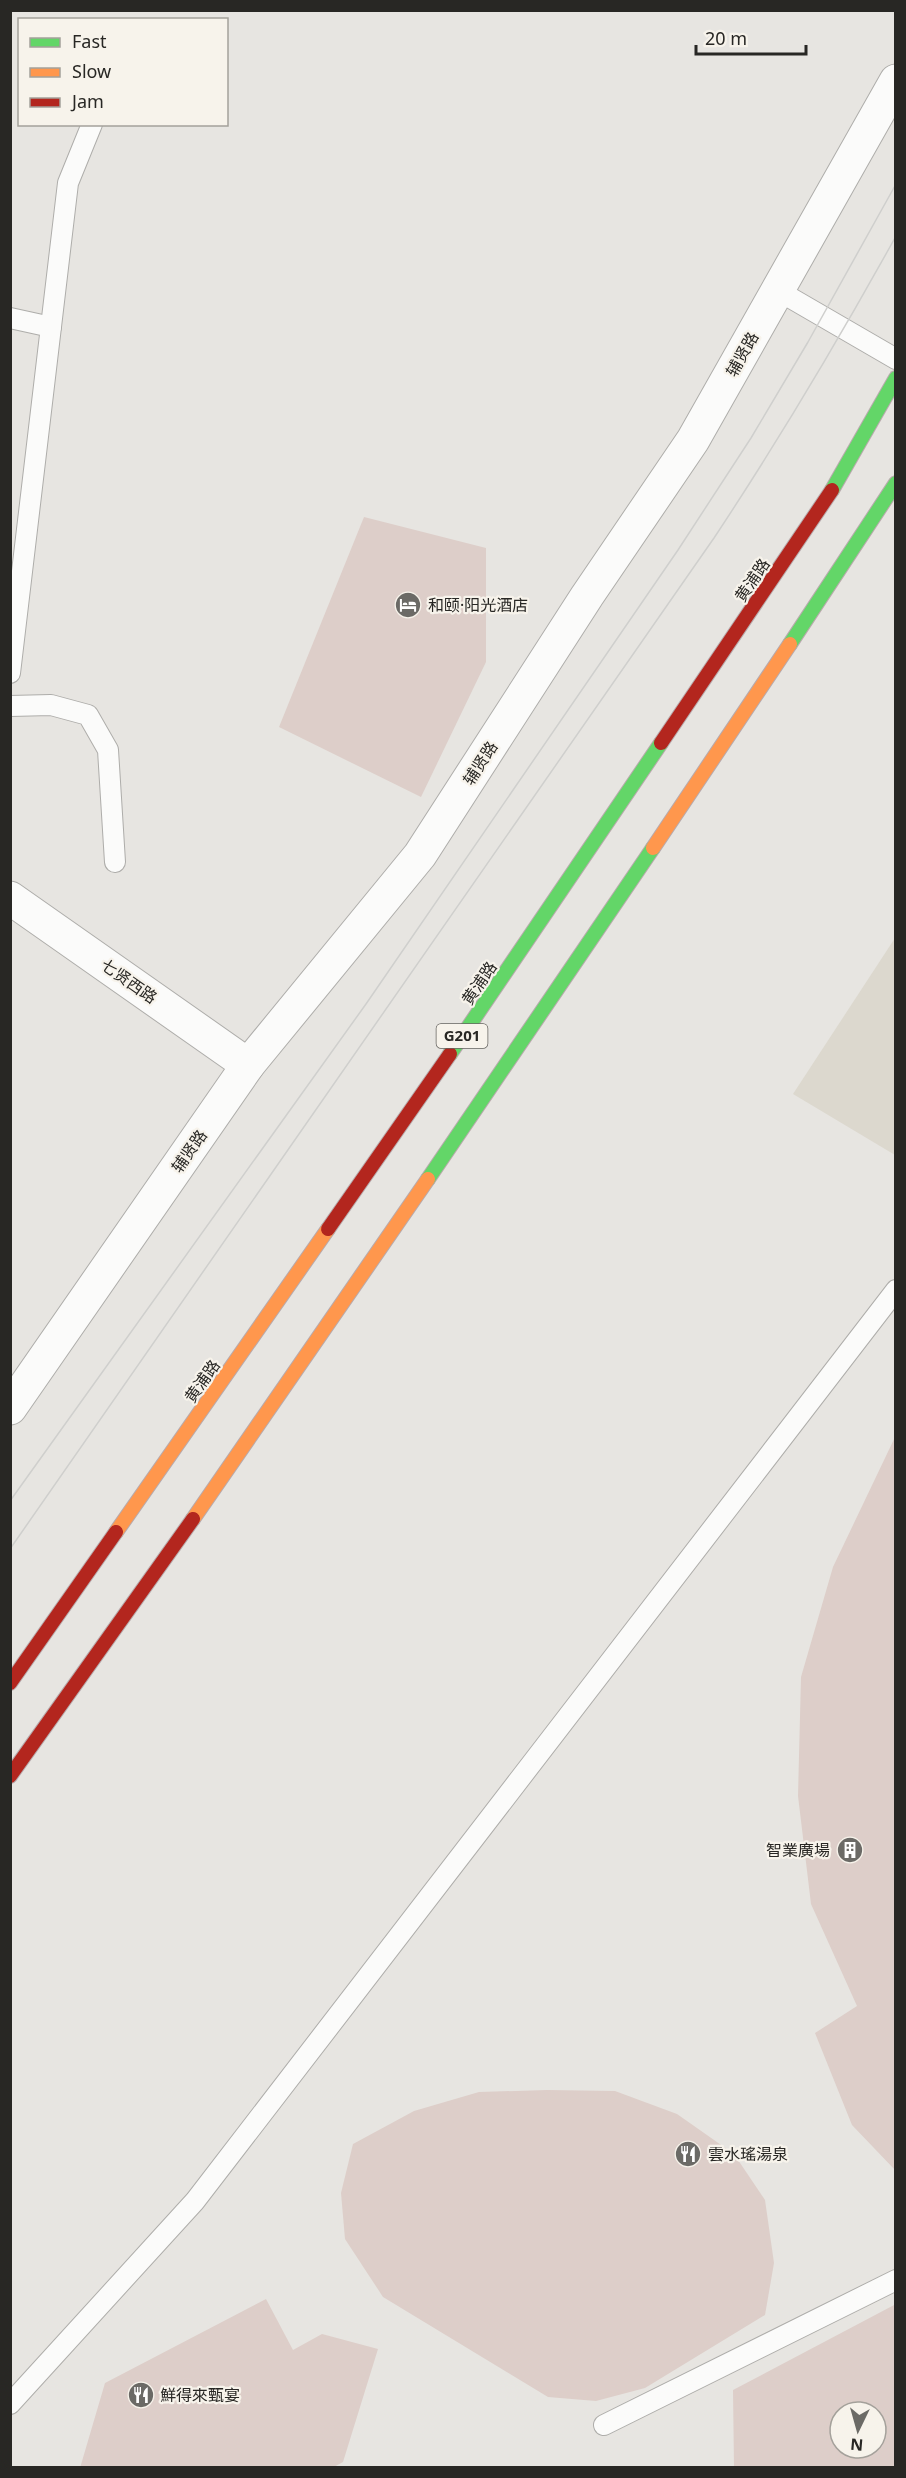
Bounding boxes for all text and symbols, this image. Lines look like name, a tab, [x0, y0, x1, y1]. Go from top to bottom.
legend	[18, 18, 228, 126]
scale bar	[696, 18, 806, 56]
text: 20 m	[705, 26, 747, 50]
text: Fast	[72, 29, 107, 53]
text: Slow	[72, 59, 111, 83]
text: Jam	[70, 89, 104, 113]
street label: 辅贤路	[721, 328, 763, 380]
street label: 黄浦路	[729, 554, 775, 606]
hotel icon: 和颐·阳光酒店	[393, 590, 423, 620]
place label: 和颐·阳光酒店	[428, 594, 528, 616]
street label: 辅贤路	[458, 737, 502, 789]
street label: 七贤西路	[96, 954, 162, 1008]
street label: 黄浦路	[456, 957, 502, 1009]
road number: G201	[436, 1024, 488, 1048]
street label: 辅贤路	[166, 1125, 212, 1177]
street label: 黄浦路	[179, 1355, 225, 1407]
building icon: 智業廣場	[835, 1835, 865, 1865]
place label: 智業廣場	[766, 1839, 830, 1861]
restaurant icon: 雲水瑤湯泉	[673, 2139, 703, 2169]
place label: 雲水瑤湯泉	[708, 2143, 788, 2165]
restaurant icon: 鮮得來甄宴	[126, 2380, 156, 2410]
place label: 鮮得來甄宴	[160, 2384, 240, 2406]
north arrow	[828, 2400, 888, 2460]
text: N	[849, 2433, 864, 2456]

